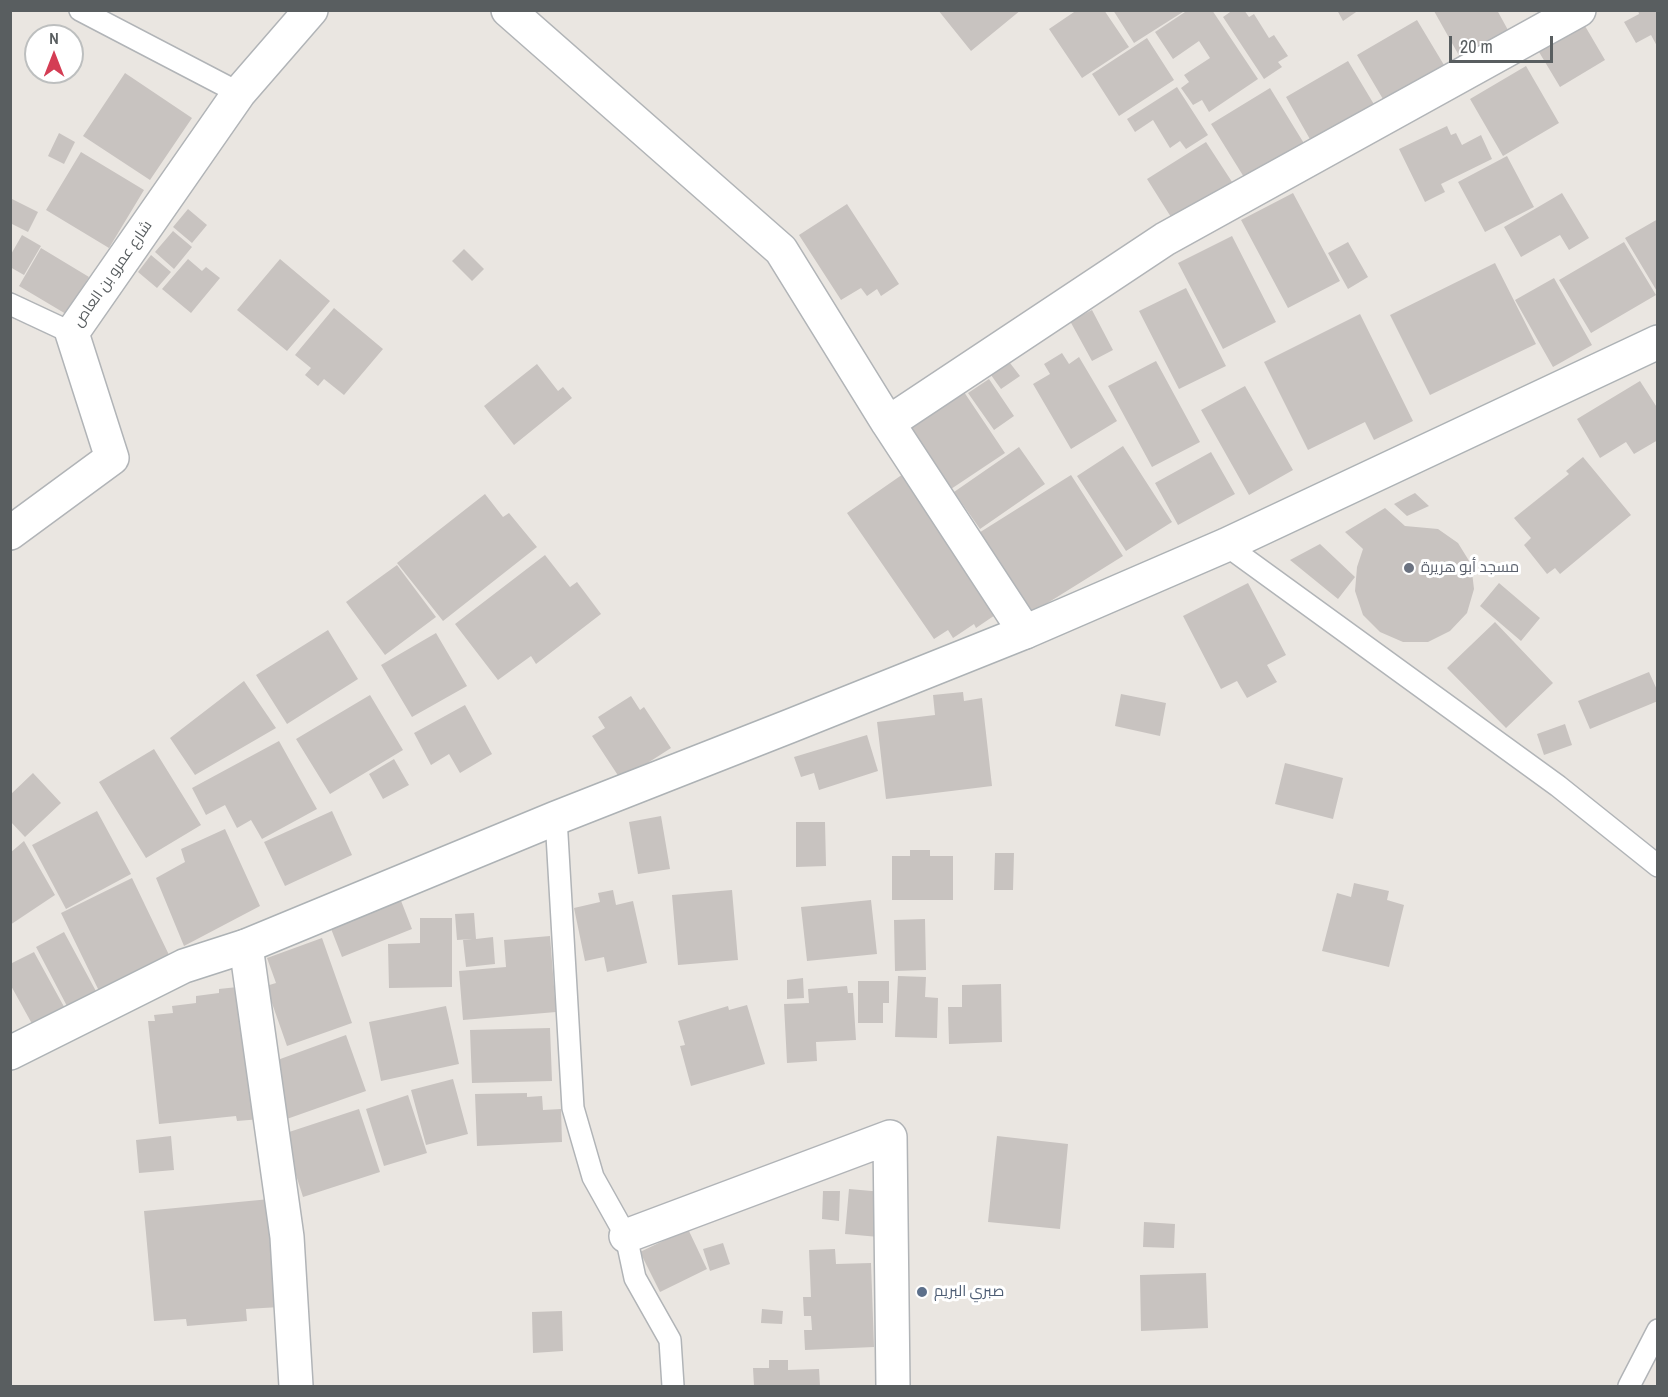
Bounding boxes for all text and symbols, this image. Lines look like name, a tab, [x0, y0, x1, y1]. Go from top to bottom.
north arrow	[24, 24, 84, 84]
scale bar	[1452, 24, 1556, 62]
text: N	[49, 27, 59, 49]
text: 20 m	[1460, 34, 1493, 59]
street label: شارع عمرو بن العاص	[70, 217, 156, 331]
place label: مسجد أبو هريرة	[1421, 559, 1519, 577]
marker: مسجد أبو هريرة	[1402, 561, 1416, 575]
place label: صبري البريم	[934, 1283, 1004, 1301]
marker: صبري البريم	[915, 1285, 929, 1299]

